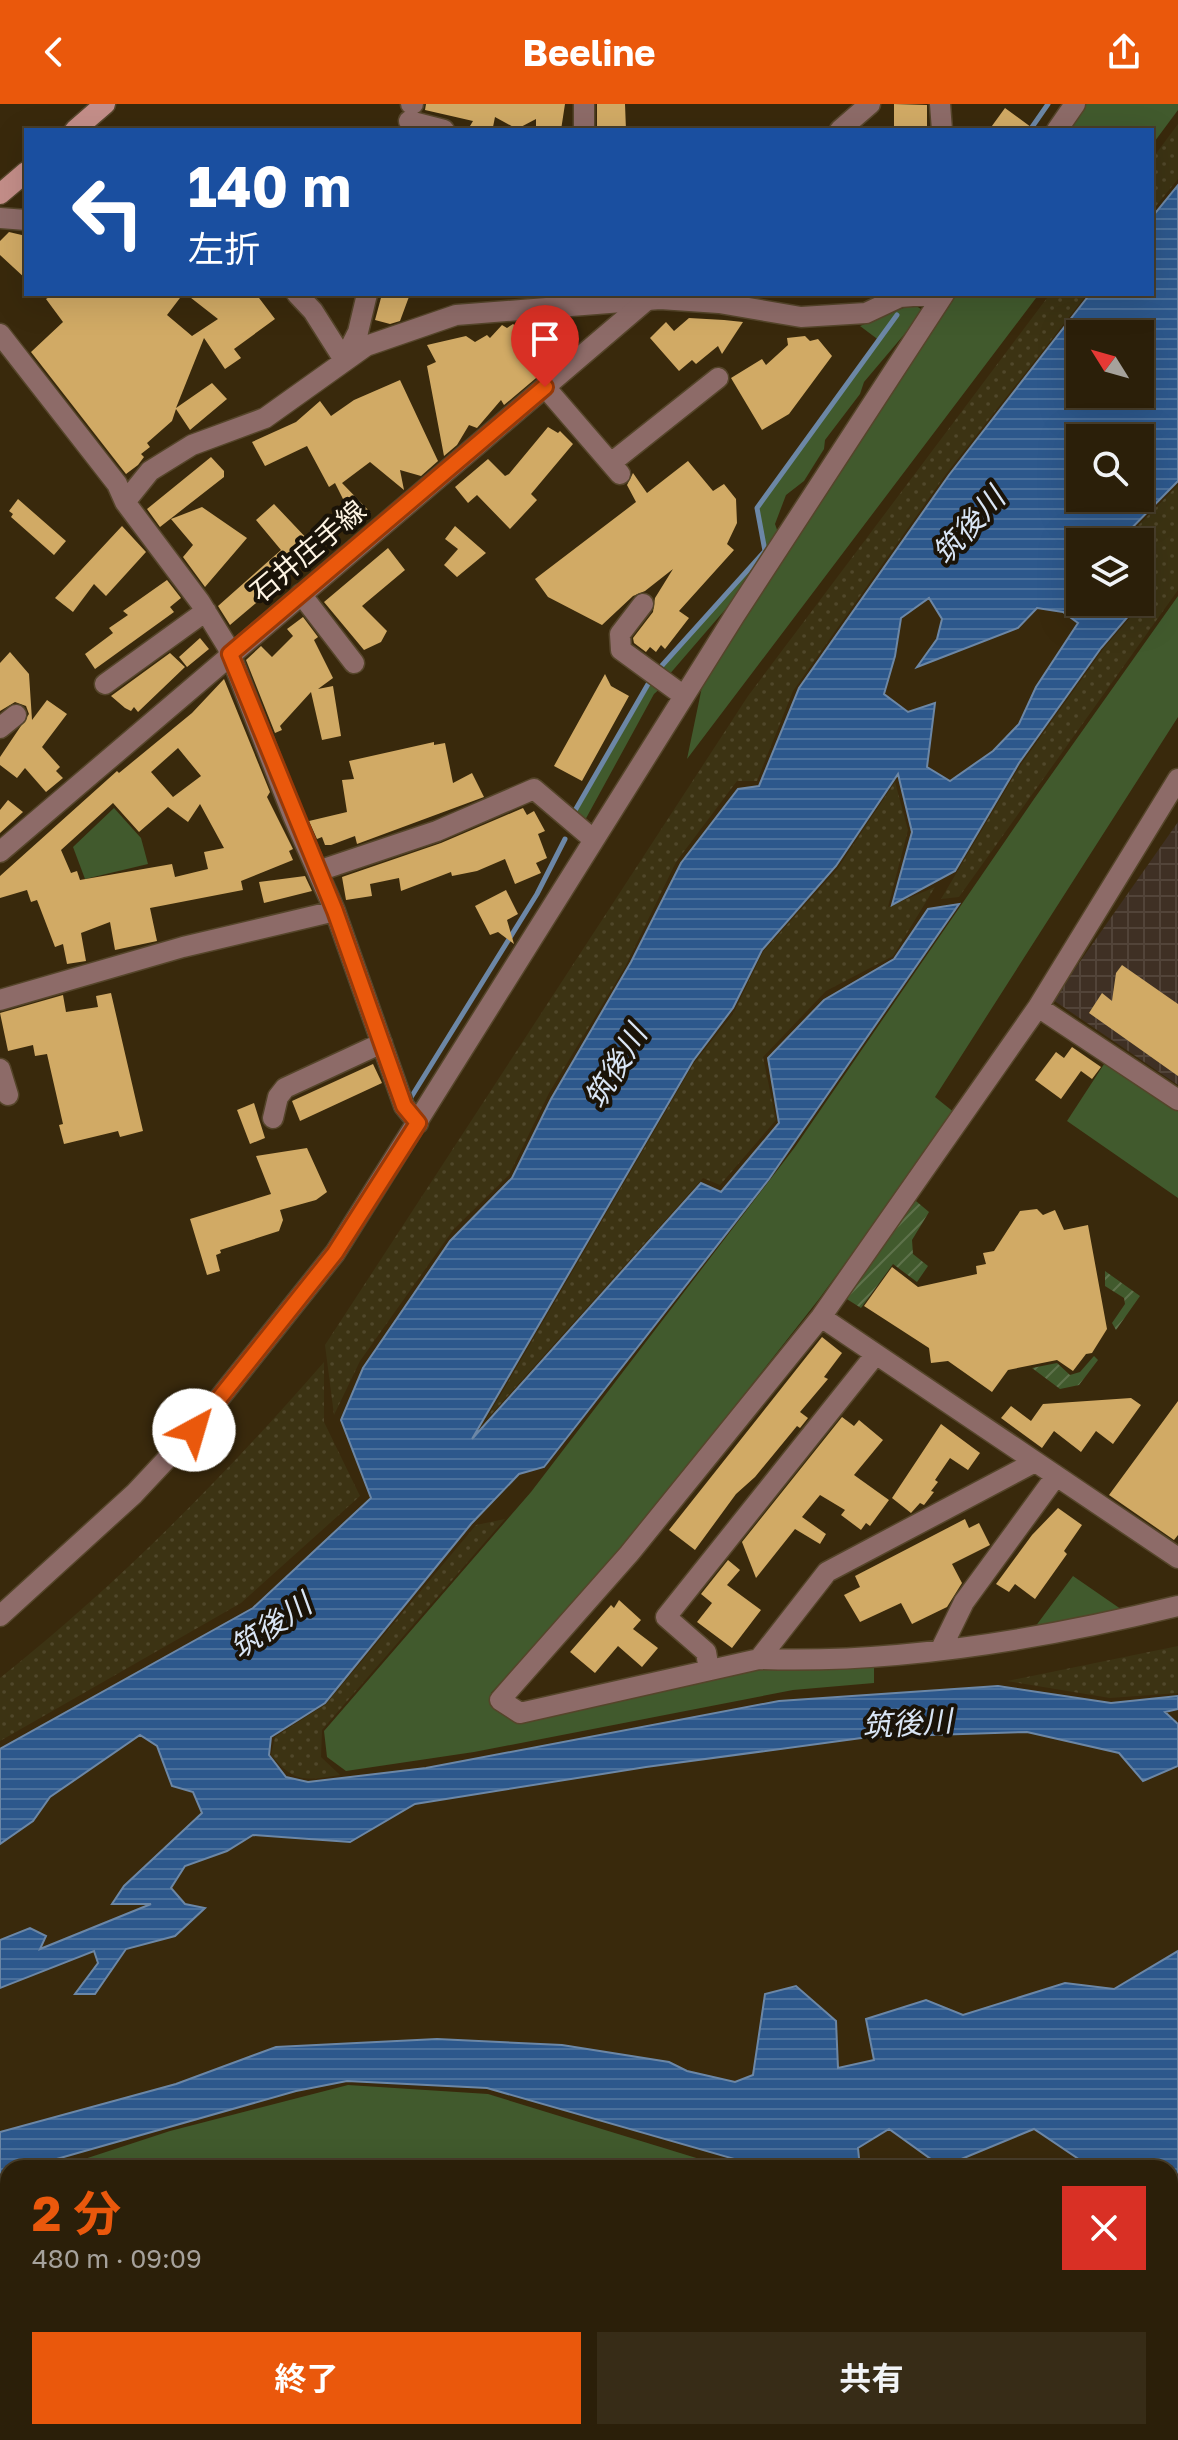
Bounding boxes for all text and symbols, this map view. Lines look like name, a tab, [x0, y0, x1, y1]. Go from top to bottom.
icon: back	[32, 30, 76, 74]
icon: share	[1102, 30, 1146, 74]
text: Beeline	[523, 31, 655, 74]
text: 140 m	[188, 152, 351, 219]
icon: left	[56, 160, 160, 264]
text: 左折	[188, 227, 260, 270]
pin	[511, 305, 579, 387]
icon: arrive	[523, 317, 567, 361]
north arrow	[1066, 320, 1154, 408]
map controls	[1066, 320, 1154, 616]
button: search	[1066, 424, 1154, 512]
water label: 筑後川	[925, 478, 1014, 571]
street label: 石井庄手線	[243, 493, 372, 608]
button: layers	[1066, 528, 1154, 616]
water label: 筑後川	[577, 1016, 655, 1114]
position arrow	[152, 1388, 236, 1472]
water label: 筑後川	[223, 1583, 320, 1665]
water label: 筑後川	[861, 1702, 956, 1744]
text: 2 分	[32, 2184, 121, 2242]
button: close	[1062, 2186, 1146, 2270]
text: 480 m · 09:09	[32, 2243, 202, 2274]
button: 終了	[32, 2332, 581, 2424]
button: 共有	[597, 2332, 1146, 2424]

